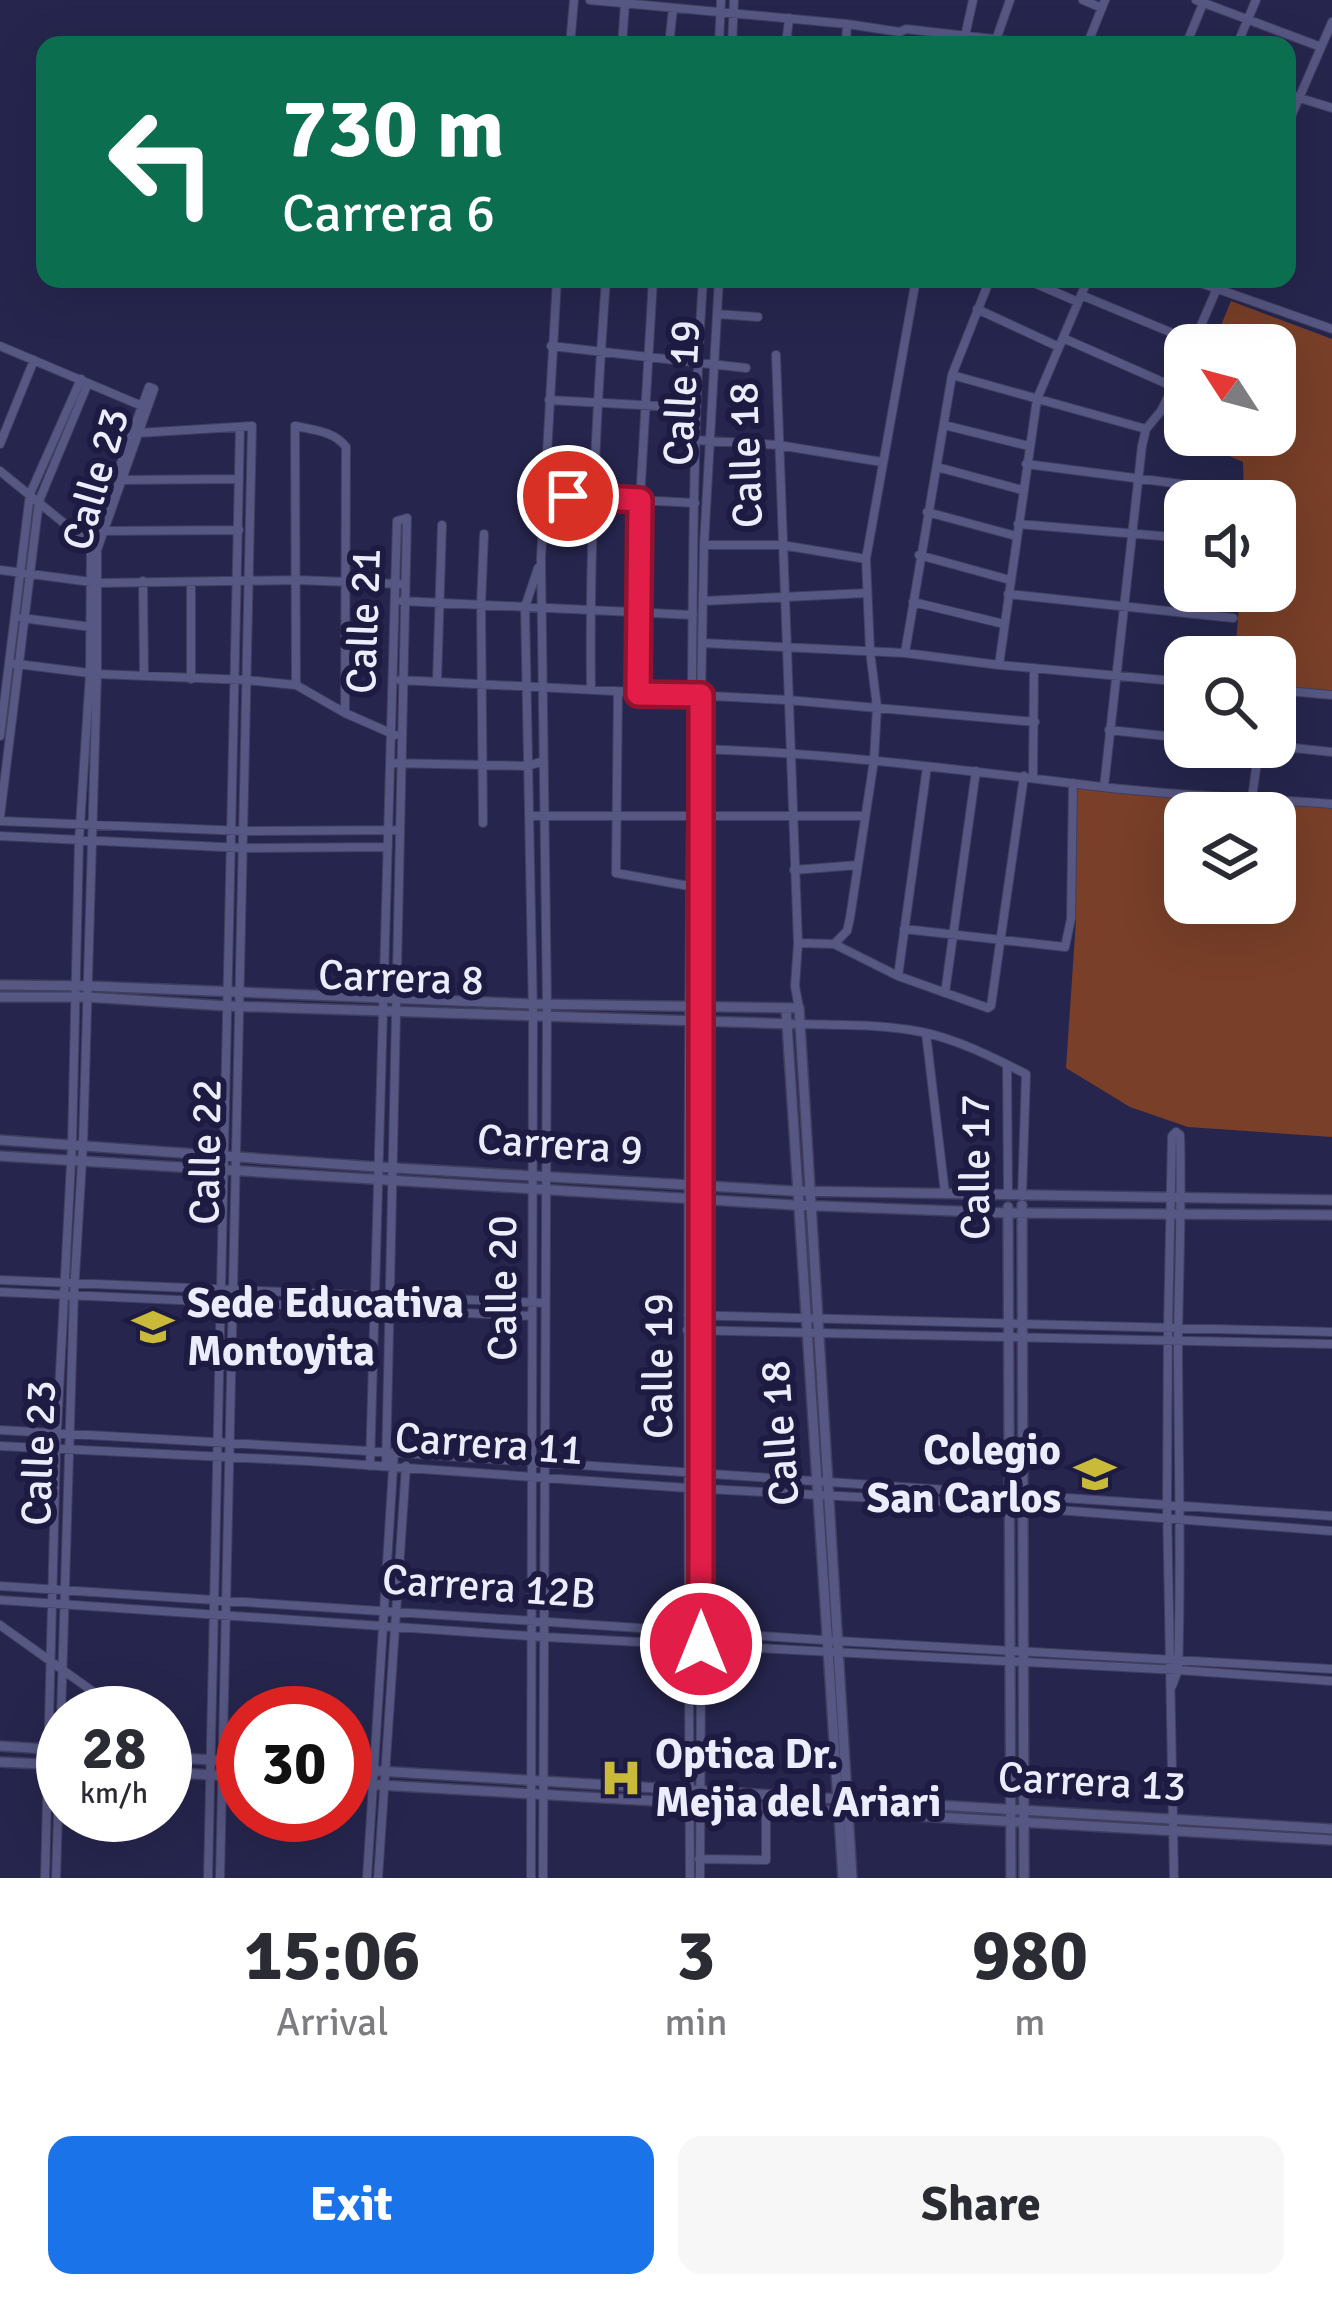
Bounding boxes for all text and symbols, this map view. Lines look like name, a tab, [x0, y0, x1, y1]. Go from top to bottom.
text: 730 m	[282, 77, 504, 181]
icon: left	[84, 84, 240, 240]
text: Carrera 6	[282, 180, 495, 247]
street label: Calle 19	[653, 319, 711, 467]
north arrow	[1164, 324, 1296, 456]
map controls	[1164, 324, 1296, 924]
street label: Calle 18	[718, 381, 774, 529]
street label: Calle 23	[51, 402, 141, 556]
pin	[517, 445, 619, 547]
icon: arrive	[535, 463, 601, 529]
button: sound	[1164, 480, 1296, 612]
street label: Calle 21	[336, 547, 392, 695]
button: search	[1164, 636, 1296, 768]
button: layers	[1164, 792, 1296, 924]
street label: Carrera 8	[317, 950, 485, 1006]
street label: Calle 22	[179, 1079, 233, 1225]
street label: Calle 17	[950, 1094, 1001, 1240]
street label: Carrera 9	[475, 1114, 645, 1176]
street label: Calle 20	[477, 1215, 528, 1361]
place label: Sede Educativa Montoyita	[187, 1278, 464, 1377]
street label: Calle 19	[633, 1293, 684, 1439]
school or university icon: Sede Educativa Montoyita	[130, 1304, 176, 1350]
street label: Calle 18	[749, 1359, 811, 1507]
street label: Calle 23	[11, 1379, 67, 1527]
street label: Carrera 11	[393, 1412, 585, 1476]
place label: Colegio San Carlos	[867, 1425, 1061, 1524]
school or university icon: Colegio San Carlos	[1072, 1451, 1118, 1497]
street label: Carrera 12B	[380, 1554, 598, 1620]
position arrow	[638, 1581, 764, 1707]
speed limit sign: 30	[216, 1686, 372, 1842]
text: 28	[82, 1712, 146, 1786]
place label: Optica Dr. Mejia del Ariari	[655, 1729, 941, 1828]
street label: Carrera 13	[997, 1752, 1187, 1812]
hospital icon: Optica Dr. Mejia del Ariari	[598, 1755, 644, 1801]
text: km/h	[80, 1775, 148, 1812]
text: 15:06	[244, 1911, 421, 2000]
text: 3	[677, 1911, 715, 2000]
text: 980	[971, 1911, 1088, 2000]
text: Arrival	[276, 1998, 388, 2046]
text: min	[665, 1998, 728, 2046]
text: m	[1014, 1998, 1045, 2046]
button: Exit	[48, 2136, 654, 2274]
button: Share	[678, 2136, 1284, 2274]

